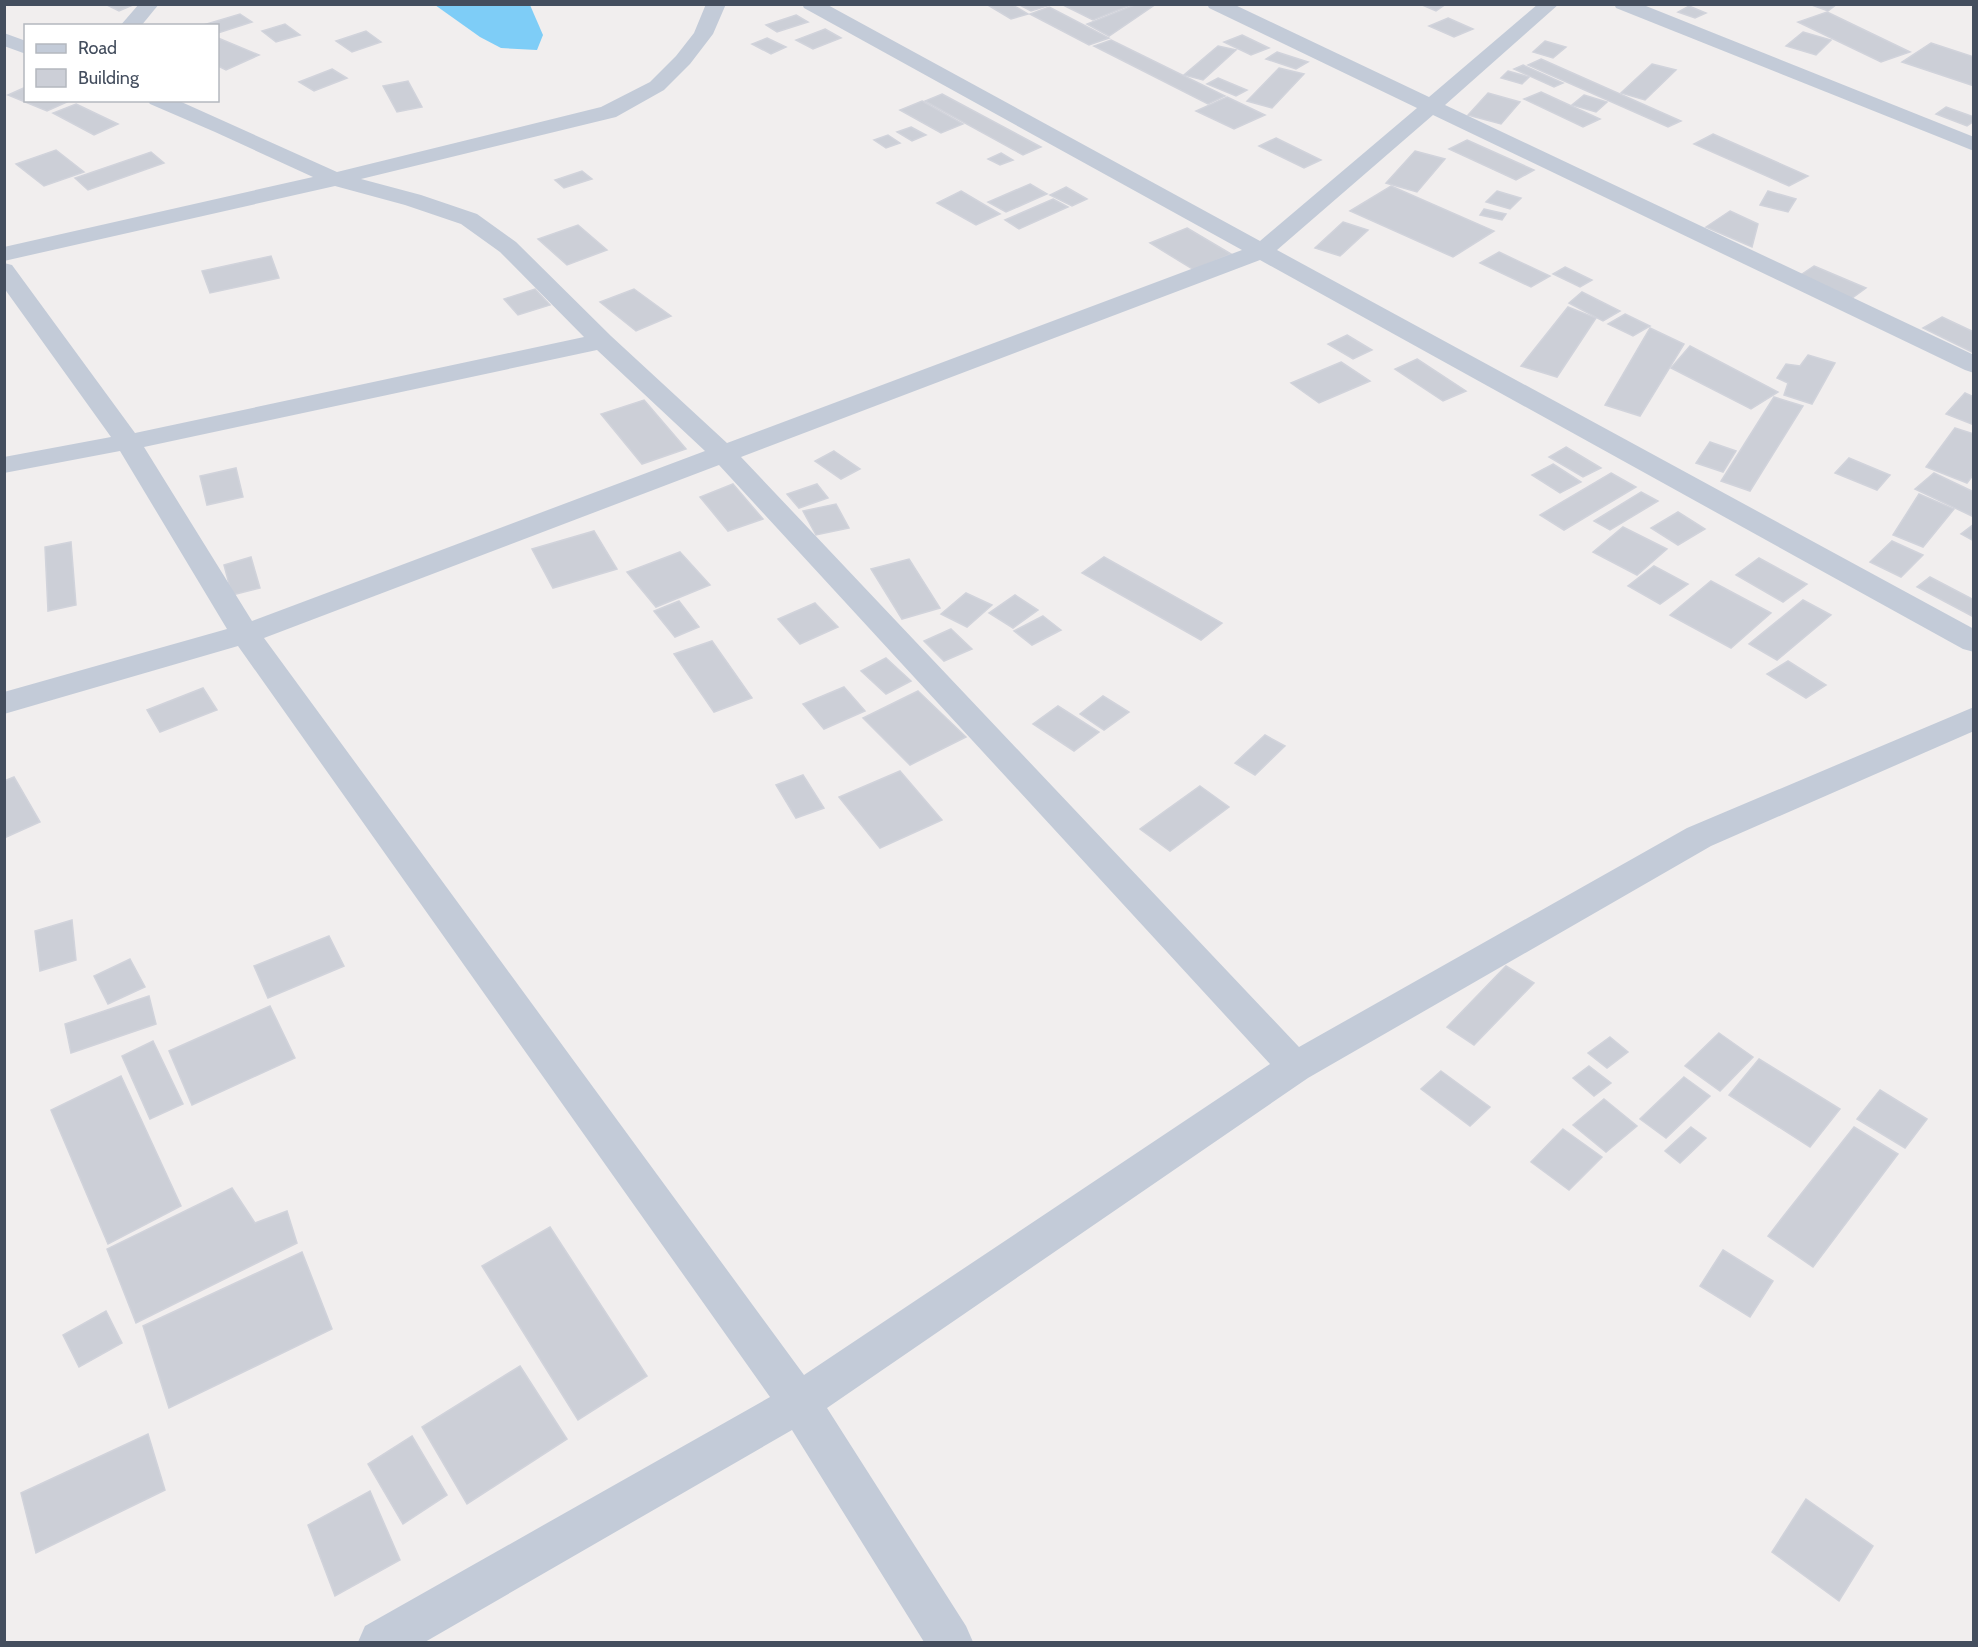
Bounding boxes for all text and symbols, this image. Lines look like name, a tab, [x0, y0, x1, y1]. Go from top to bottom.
legend	[24, 24, 219, 102]
text: Road	[78, 37, 117, 59]
text: Building	[78, 67, 140, 89]

